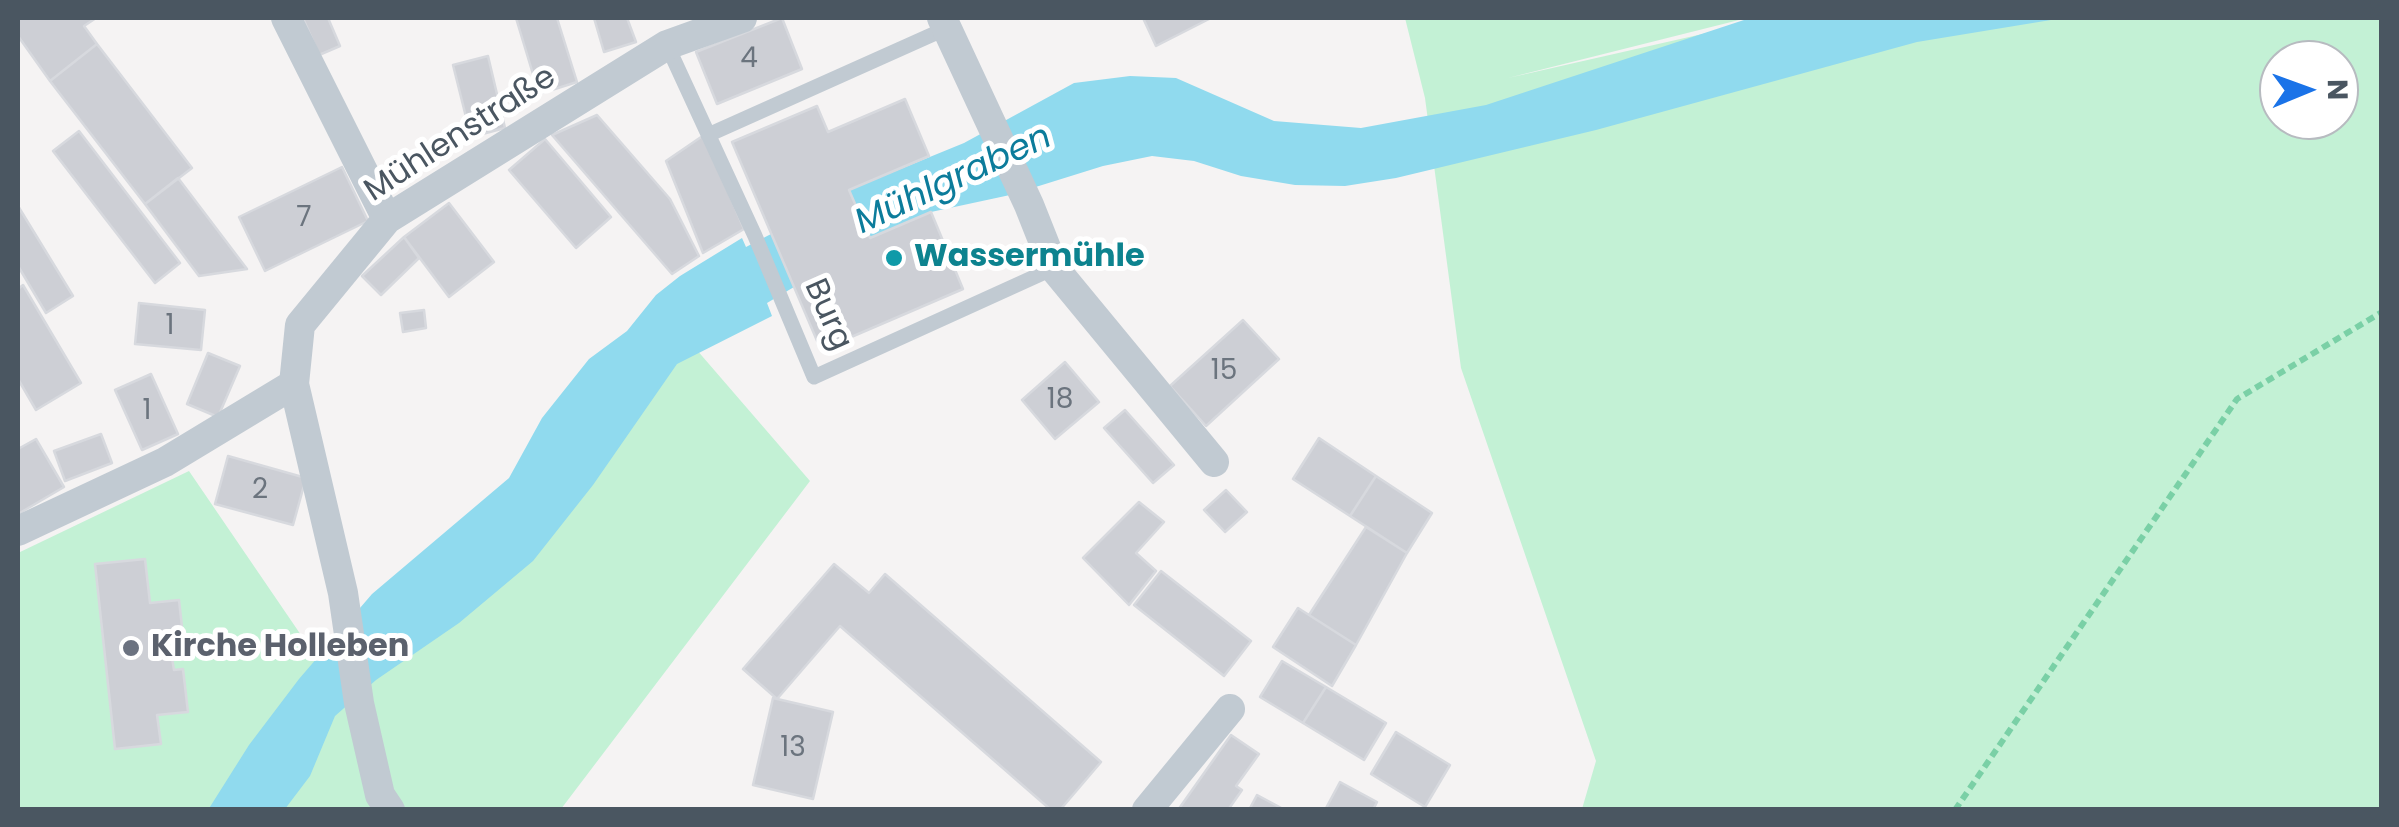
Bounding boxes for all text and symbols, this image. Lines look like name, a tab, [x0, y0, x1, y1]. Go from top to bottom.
north arrow	[2259, 40, 2359, 140]
house number: 4	[740, 43, 758, 77]
street label: Mühlenstraße	[358, 59, 564, 211]
text: N	[2318, 79, 2357, 100]
water label: Mühlgraben	[849, 117, 1059, 245]
house number: 7	[296, 202, 312, 236]
place label: Wassermühle	[914, 239, 1145, 277]
marker: Wassermühle	[883, 247, 905, 269]
street label: Burg	[794, 274, 860, 356]
house number: 1	[166, 310, 174, 344]
house number: 15	[1211, 355, 1237, 389]
house number: 18	[1047, 384, 1073, 418]
house number: 1	[143, 395, 151, 429]
house number: 2	[252, 474, 268, 508]
place label: Kirche Holleben	[151, 629, 409, 667]
marker: Kirche Holleben	[120, 637, 142, 659]
house number: 13	[780, 732, 806, 766]

